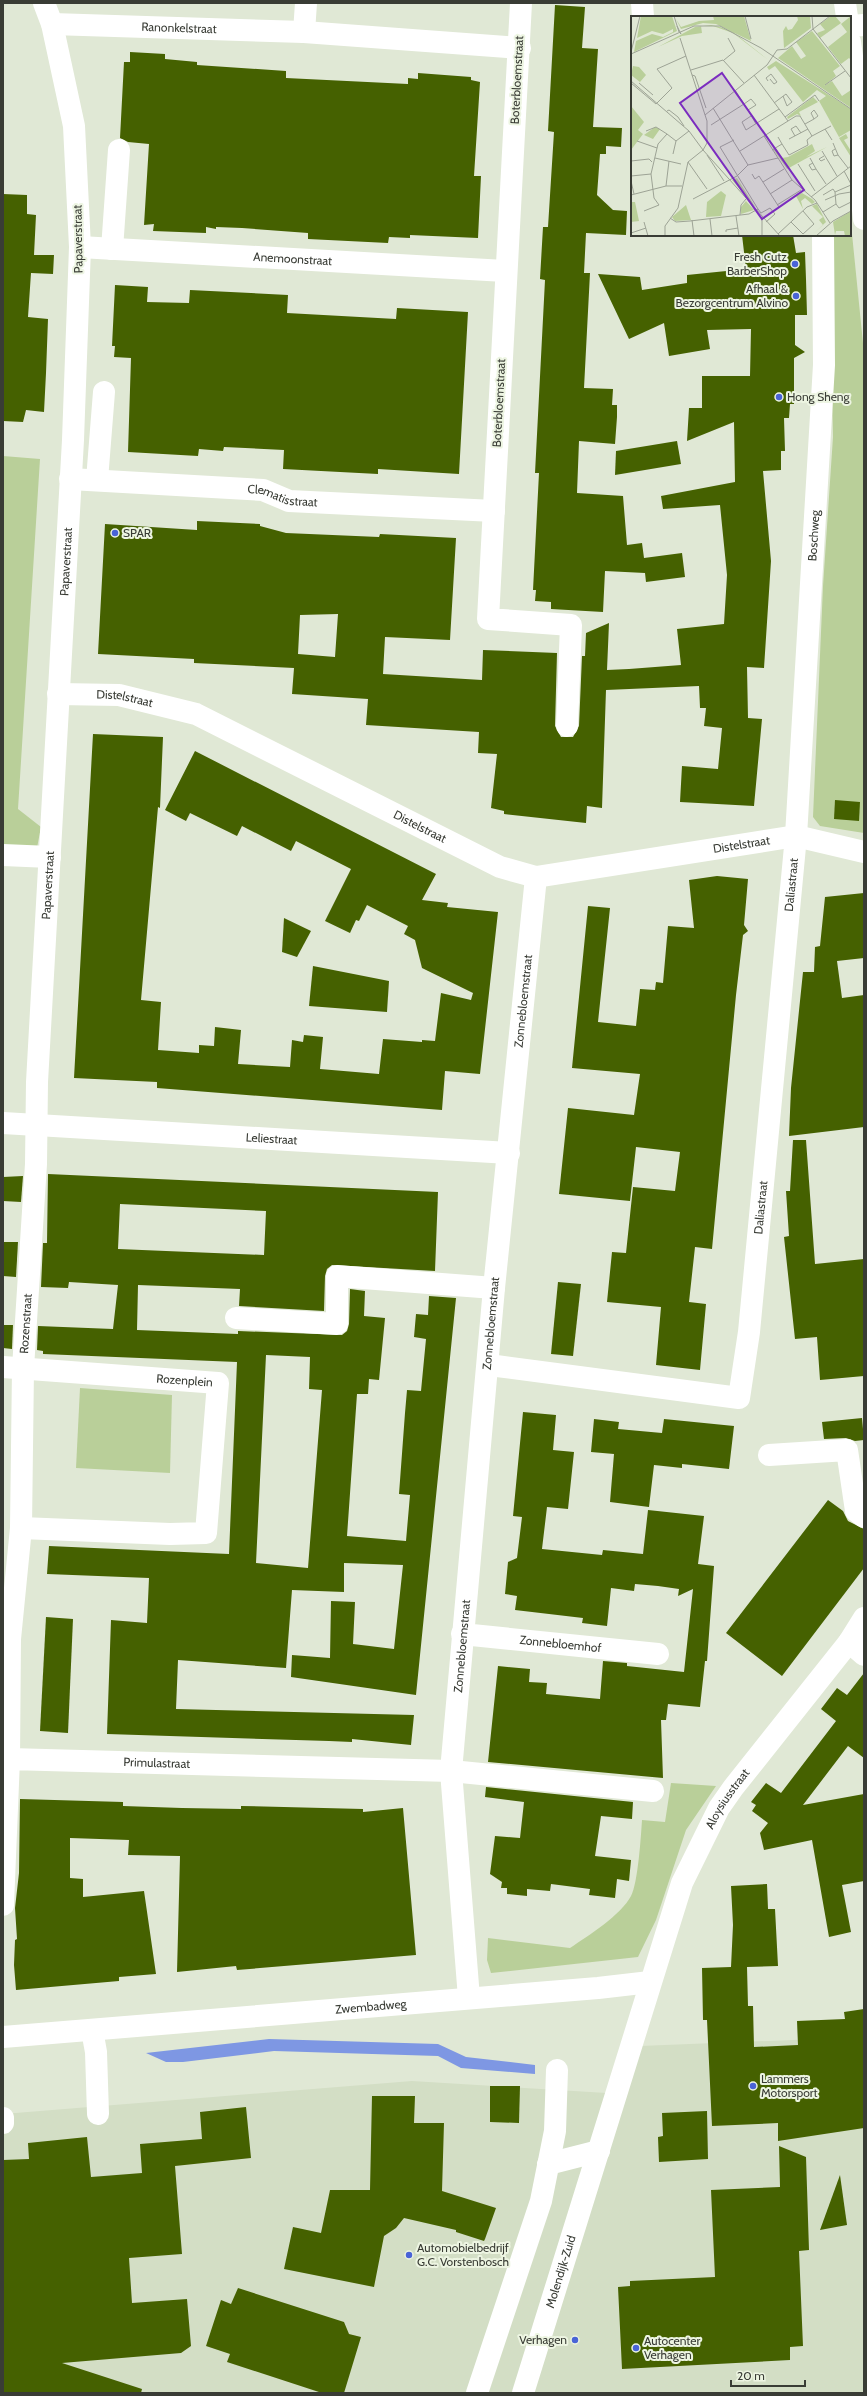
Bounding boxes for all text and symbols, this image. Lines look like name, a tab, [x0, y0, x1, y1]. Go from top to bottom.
inset map	[631, 16, 851, 236]
street label: Ranonkelstraat	[141, 19, 217, 36]
street label: Boterbloemstraat	[507, 35, 526, 125]
street label: Papaverstraat	[69, 205, 86, 273]
street label: Anemoonstraat	[253, 249, 333, 268]
place label: Fresh Cutz BarberShop	[727, 249, 787, 278]
marker: Fresh Cutz BarberShop	[790, 259, 800, 269]
place label: Afhaal & Bezorgcentrum Alvino	[676, 281, 789, 310]
marker: Afhaal & Bezorgcentrum Alvino	[791, 291, 801, 301]
street label: Boterbloemstraat	[489, 358, 508, 448]
place label: Hong Sheng	[787, 389, 851, 404]
marker: Hong Sheng	[774, 392, 784, 402]
street label: Clematisstraat	[247, 481, 318, 509]
street label: Boschweg	[804, 509, 822, 562]
place label: SPAR	[123, 525, 152, 540]
street label: Papaverstraat	[56, 527, 75, 596]
marker: SPAR	[110, 528, 120, 538]
street label: Distelstraat	[96, 687, 155, 710]
street label: Distelstraat	[391, 807, 449, 846]
street label: Distelstraat	[712, 832, 771, 856]
street label: Papaverstraat	[38, 851, 57, 920]
street label: Daliastraat	[781, 857, 801, 912]
street label: Zonnebloemstraat	[511, 954, 535, 1048]
street label: Leliestraat	[245, 1129, 298, 1147]
street label: Daliastraat	[750, 1180, 770, 1235]
street label: Zonnebloemstraat	[479, 1276, 502, 1371]
street label: Rozenstraat	[16, 1293, 35, 1354]
street label: Rozenplein	[156, 1370, 214, 1390]
street label: Zonnebloemstraat	[450, 1599, 473, 1693]
street label: Zonnebloemhof	[519, 1632, 602, 1655]
street label: Primulastraat	[123, 1754, 190, 1771]
street label: Aloysiusstraat	[702, 1765, 752, 1831]
street label: Zwembadweg	[334, 1996, 408, 2017]
place label: Lammers Motorsport	[761, 2071, 818, 2100]
marker: Lammers Motorsport	[748, 2081, 758, 2091]
street label: Molendijk-Zuid	[542, 2233, 579, 2310]
place label: Automobielbedrijf G.C. Vorstenbosch	[417, 2240, 509, 2269]
marker: Automobielbedrijf G.C. Vorstenbosch	[404, 2250, 414, 2260]
place label: Verhagen	[519, 2332, 567, 2347]
place label: Autocenter Verhagen	[644, 2333, 700, 2362]
marker: Verhagen	[570, 2335, 580, 2345]
marker: Autocenter Verhagen	[631, 2343, 641, 2353]
scale bar	[731, 2362, 805, 2388]
text: 20 m	[737, 2368, 765, 2383]

